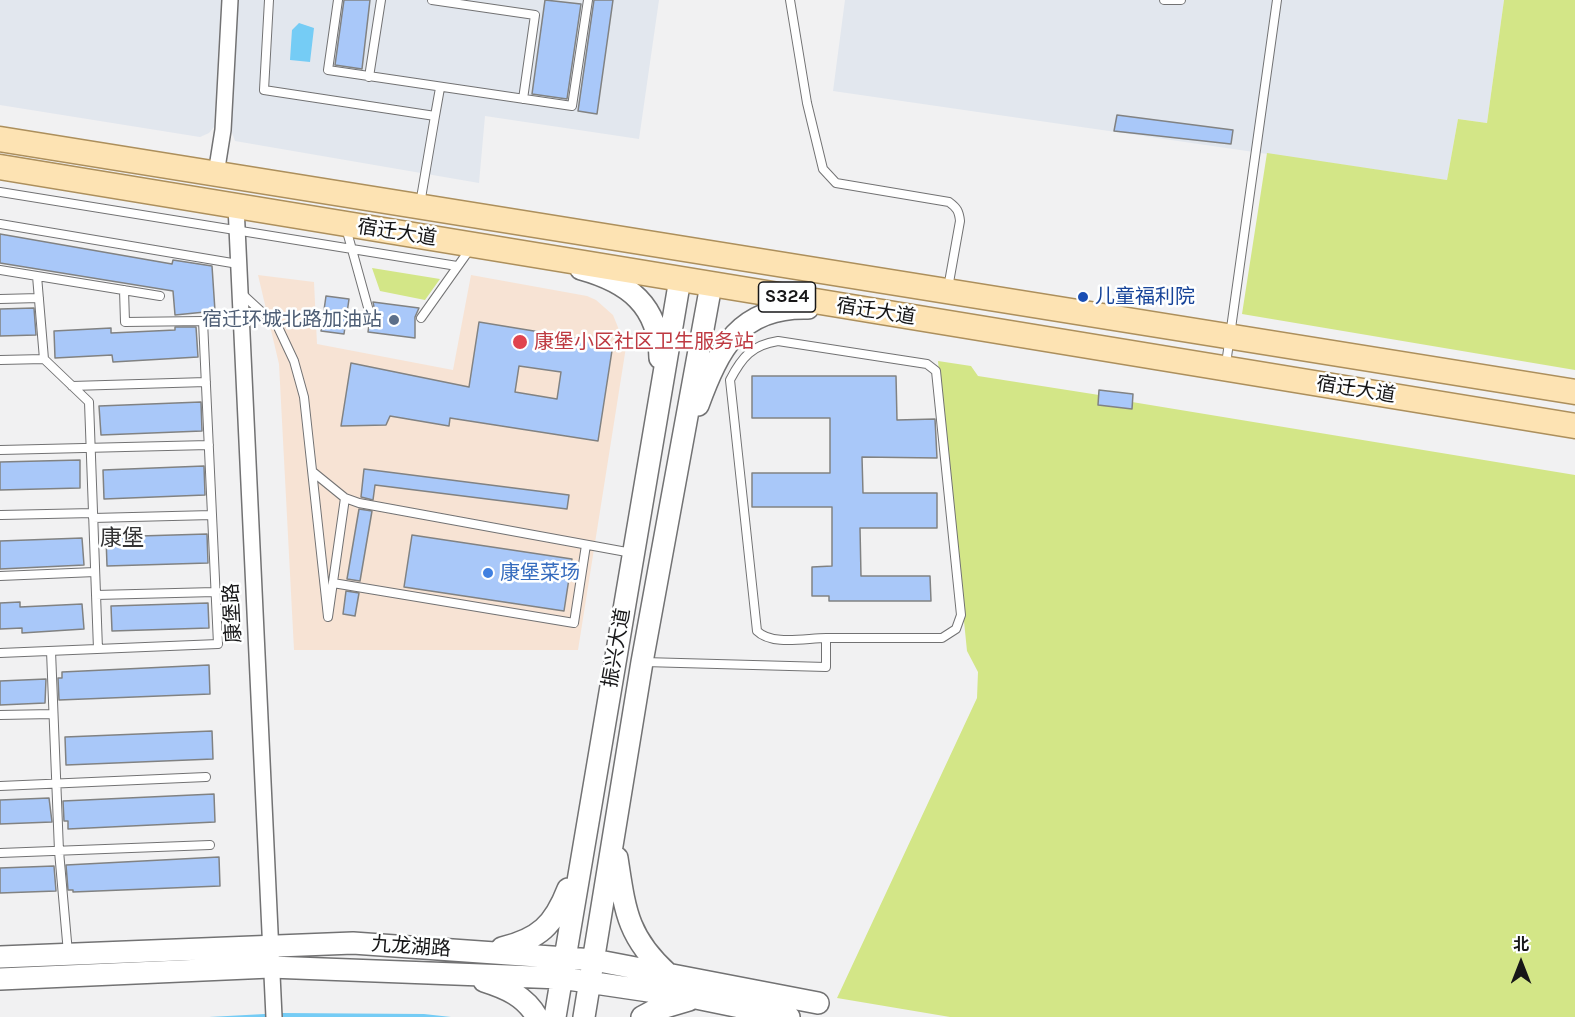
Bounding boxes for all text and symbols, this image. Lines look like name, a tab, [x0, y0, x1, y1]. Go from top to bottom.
street label: 宿迁大道	[356, 215, 438, 251]
road number: S324	[758, 282, 816, 312]
place label: 儿童福利院	[1095, 285, 1195, 309]
marker: 儿童福利院	[1076, 290, 1090, 304]
street label: 宿迁大道	[835, 294, 917, 330]
place label: 宿迁环城北路加油站	[202, 308, 382, 332]
marker: 宿迁环城北路加油站	[387, 313, 401, 327]
place label: 康堡小区社区卫生服务站	[534, 330, 754, 354]
marker: 康堡小区社区卫生服务站	[511, 333, 529, 351]
street label: 宿迁大道	[1315, 372, 1397, 408]
district label: 康堡	[100, 526, 144, 552]
place label: 康堡菜场	[500, 561, 580, 585]
marker: 康堡菜场	[481, 566, 495, 580]
street label: 康堡路	[219, 582, 247, 644]
street label: 振兴大道	[598, 607, 636, 689]
street label: 九龙湖路	[370, 932, 452, 962]
north arrow	[1491, 933, 1551, 993]
text: 北	[1513, 935, 1529, 954]

